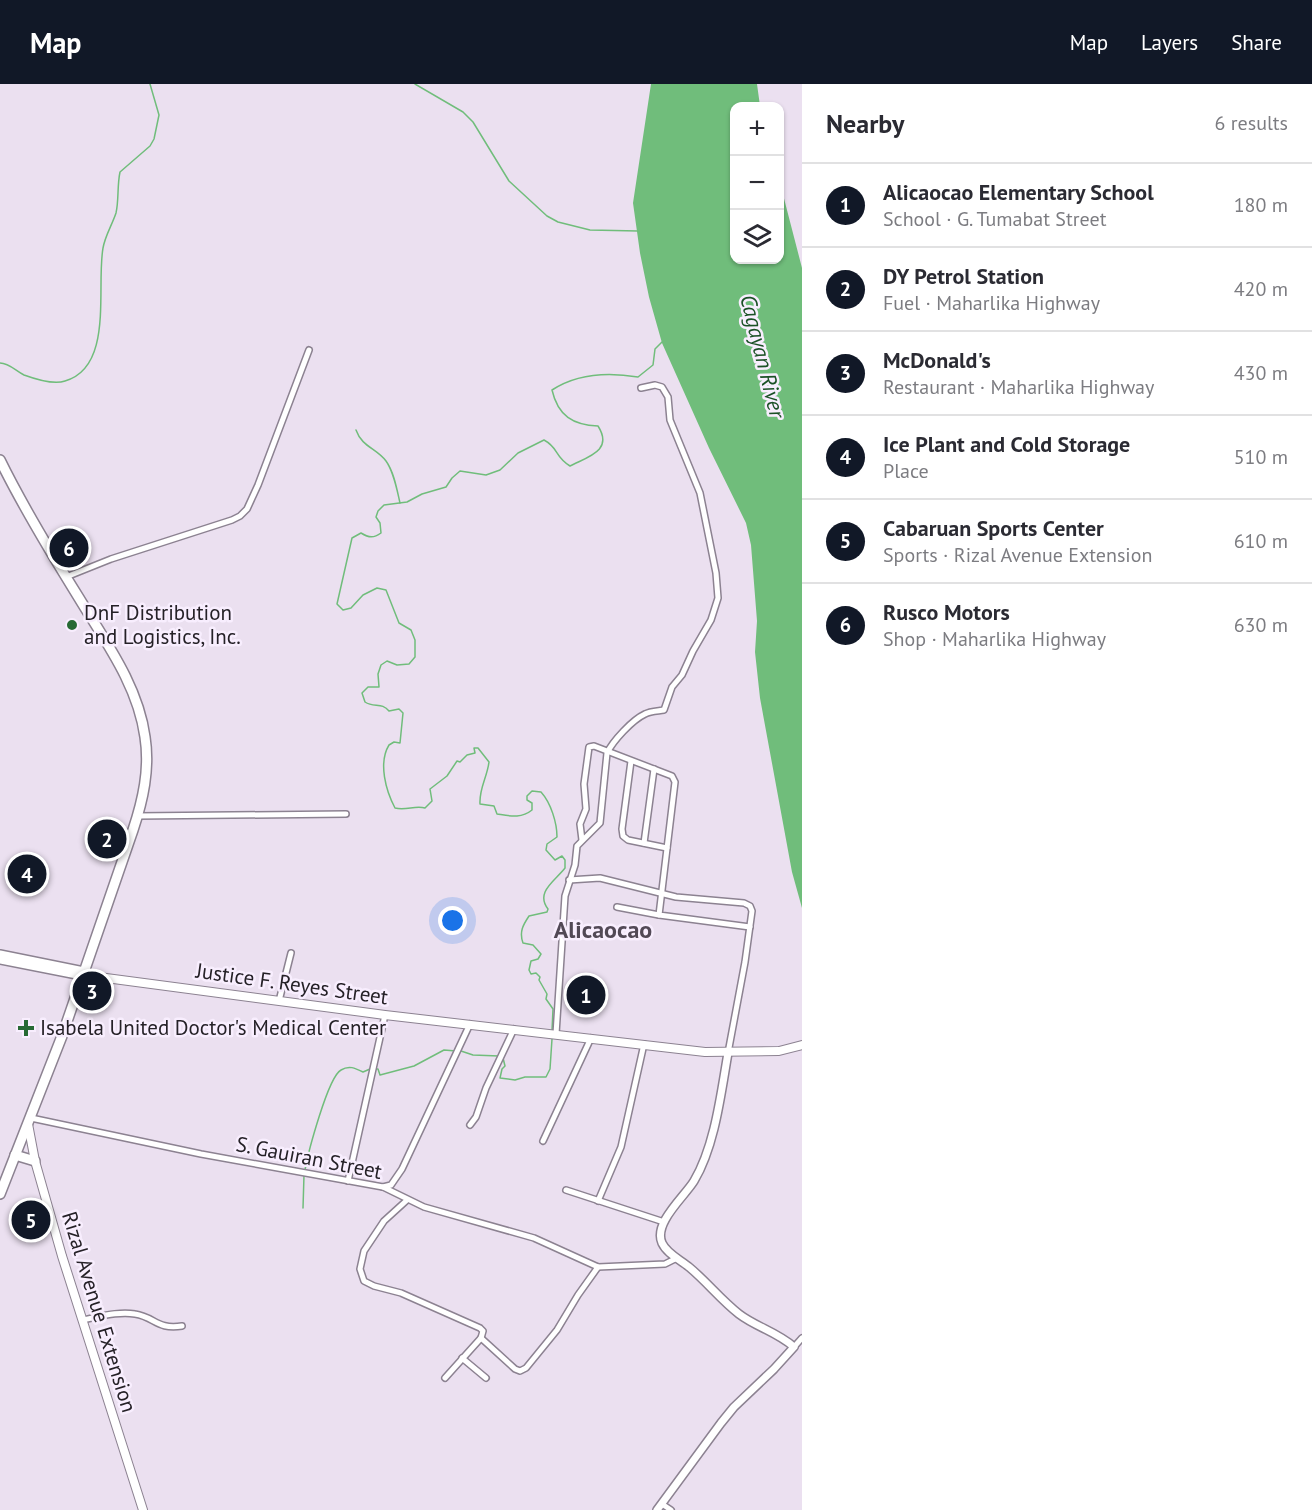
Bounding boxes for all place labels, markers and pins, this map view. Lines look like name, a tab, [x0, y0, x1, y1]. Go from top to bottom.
pin: 6	[50, 526, 88, 570]
place label: DnF Distribution and Logistics, Inc.	[84, 599, 241, 650]
marker: DnF Distribution and Logistics, Inc.	[65, 618, 79, 632]
pin: 2	[88, 816, 126, 861]
pin: 4	[8, 852, 46, 896]
pin: 3	[72, 968, 112, 1014]
pin: 1	[566, 972, 606, 1018]
place label: Isabela United Doctor's Medical Center	[40, 1014, 386, 1041]
marker: Isabela United Doctor's Medical Center	[17, 1019, 35, 1037]
pin: 5	[12, 1198, 51, 1242]

